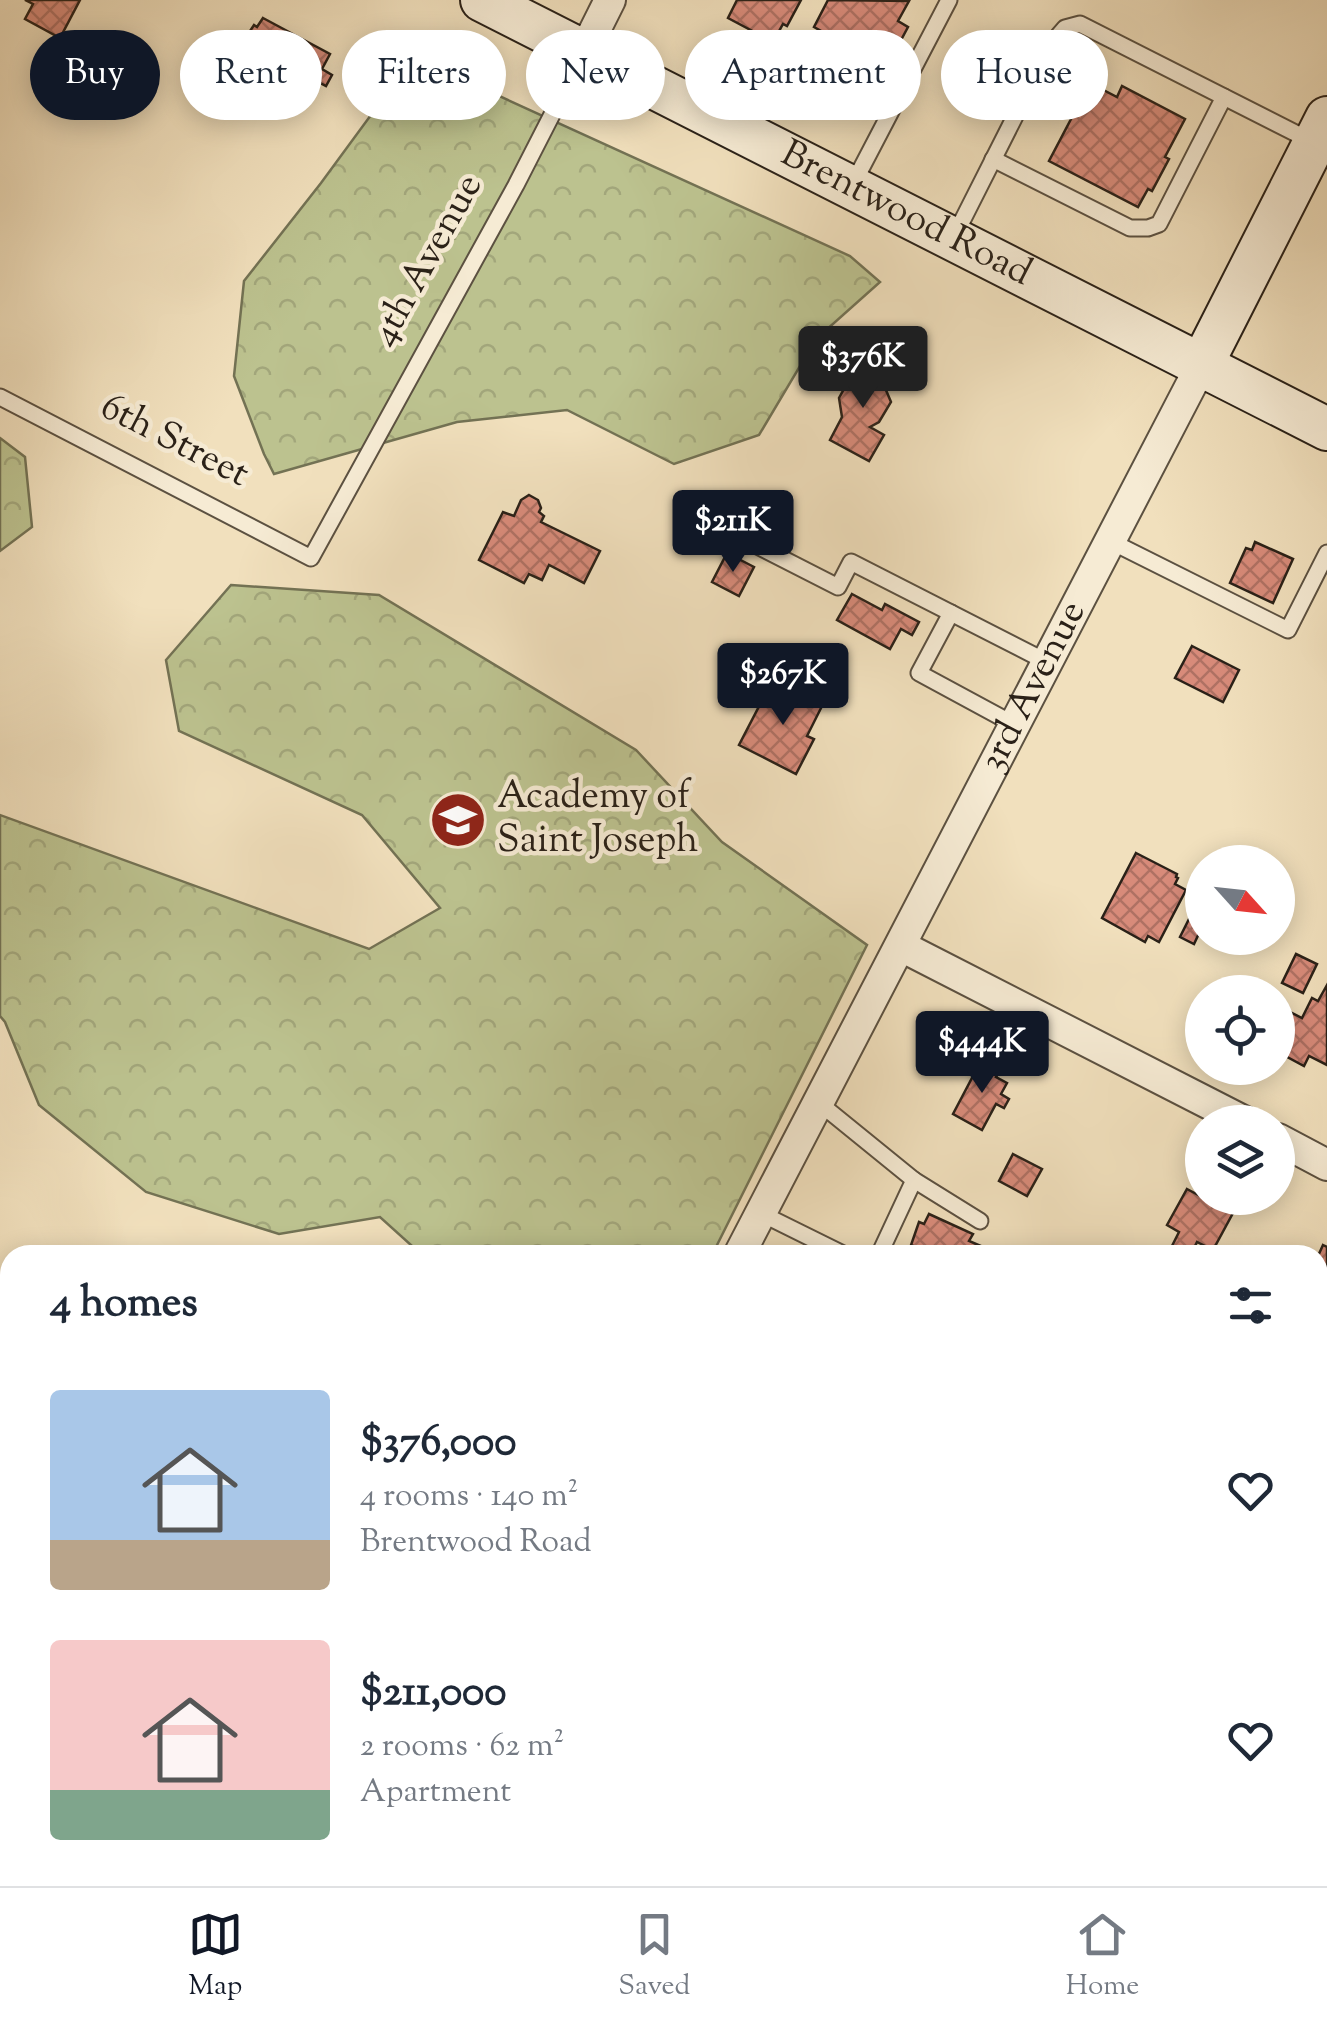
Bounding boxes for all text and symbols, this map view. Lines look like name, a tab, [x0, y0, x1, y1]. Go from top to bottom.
chip: Buy	[30, 30, 160, 120]
chip: Rent	[180, 30, 322, 120]
chip: Filters	[342, 30, 506, 120]
chip: New	[526, 30, 665, 120]
chip: Apartment	[685, 30, 921, 120]
chip: House	[941, 30, 1108, 120]
street label: Brentwood Road	[771, 129, 1040, 301]
street label: 4th Avenue	[359, 165, 497, 357]
pin: $376K	[793, 326, 933, 411]
text: $376K	[820, 335, 906, 381]
street label: 6th Street	[90, 382, 258, 502]
pin: $211K	[663, 490, 803, 575]
text: $211K	[695, 499, 771, 545]
street label: 3rd Avenue	[967, 592, 1101, 782]
pin: $267K	[713, 643, 853, 728]
text: $267K	[739, 652, 827, 698]
place label: Academy of Saint Joseph	[497, 771, 698, 869]
school or university icon: Academy of Saint Joseph	[428, 790, 488, 850]
north arrow	[1185, 845, 1295, 955]
map controls	[1185, 845, 1295, 1215]
button: locate	[1185, 975, 1295, 1085]
pin: $444K	[912, 1011, 1052, 1096]
text: $444K	[938, 1020, 1026, 1066]
button: layers	[1185, 1105, 1295, 1215]
text: 4 homes	[50, 1275, 198, 1335]
icon: filters	[1223, 1278, 1278, 1333]
text: $376,000	[360, 1414, 516, 1474]
icon: home	[130, 1430, 250, 1550]
icon: heart	[1223, 1463, 1278, 1518]
text: 4 rooms · 140 m²	[360, 1474, 578, 1520]
text: Brentwood Road	[360, 1520, 591, 1566]
text: $211,000	[360, 1664, 507, 1724]
icon: home	[130, 1680, 250, 1800]
icon: heart	[1223, 1713, 1278, 1768]
text: 2 rooms · 62 m²	[360, 1724, 564, 1770]
text: Apartment	[360, 1770, 511, 1816]
tab: Map	[188, 1907, 243, 2007]
tab: Saved	[618, 1907, 690, 2007]
tab: Home	[1066, 1907, 1139, 2007]

